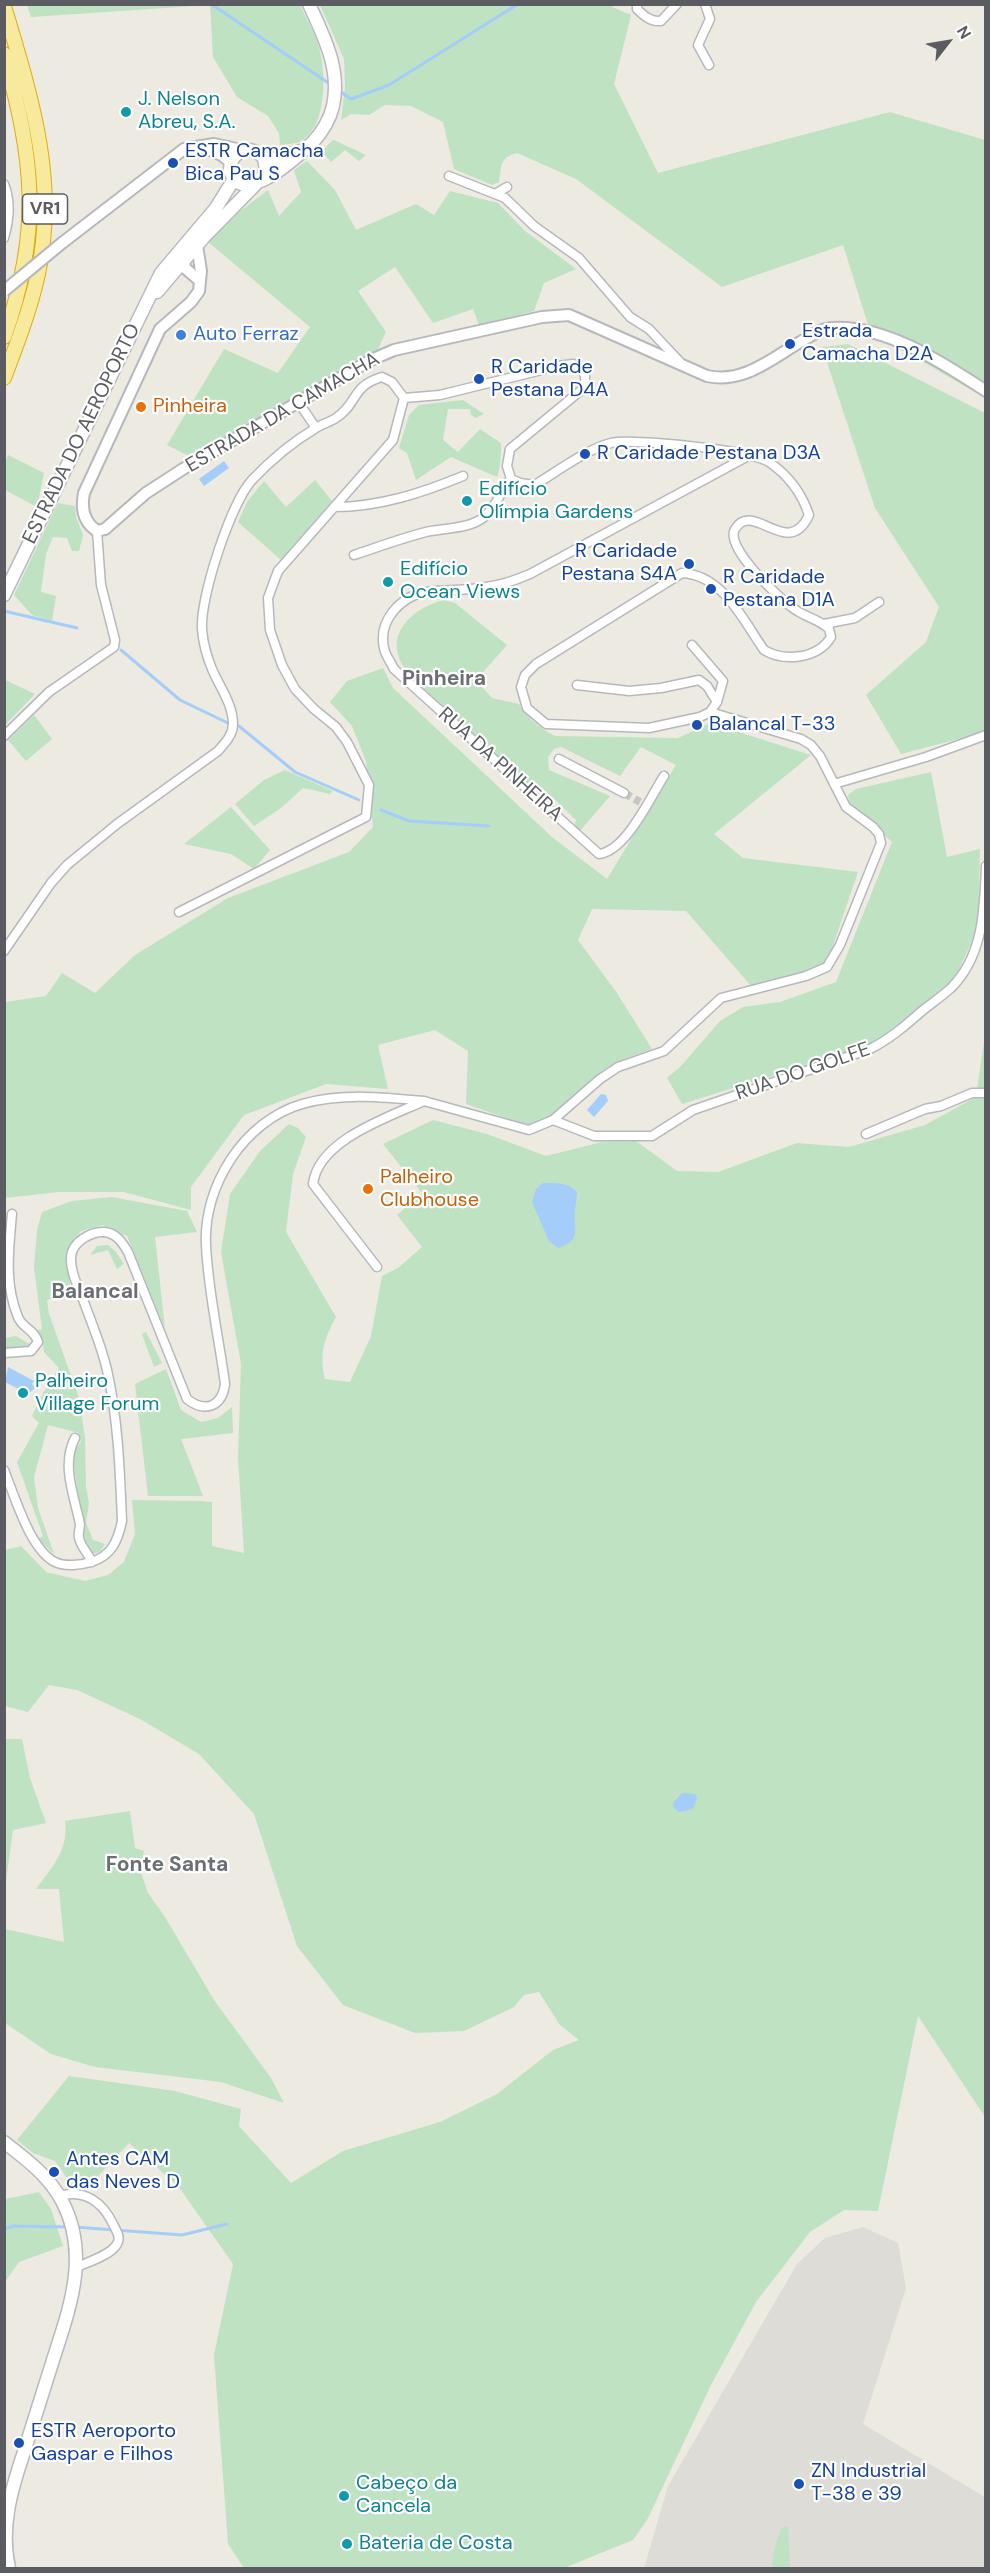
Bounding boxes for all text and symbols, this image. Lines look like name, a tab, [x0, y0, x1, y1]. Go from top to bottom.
north arrow	[918, 12, 978, 72]
text: N	[952, 22, 976, 43]
place label: J. Nelson Abreu, S.A.	[138, 88, 235, 135]
marker: J. Nelson Abreu, S.A.	[119, 105, 133, 119]
place label: ESTR Camacha Bica Pau S	[185, 140, 324, 187]
marker: ESTR Camacha Bica Pau S	[166, 156, 180, 170]
road number: VR1	[22, 194, 68, 224]
street label: ESTRADA DO AEROPORTO	[18, 320, 146, 548]
place label: Estrada Camacha D2A	[802, 320, 933, 367]
place label: Auto Ferraz	[193, 323, 299, 347]
marker: Auto Ferraz	[174, 328, 188, 342]
marker: Estrada Camacha D2A	[783, 337, 797, 351]
street label: ESTRADA DA CAMACHA	[182, 348, 384, 478]
place label: R Caridade Pestana D4A	[491, 356, 609, 403]
marker: R Caridade Pestana D4A	[472, 372, 486, 386]
place label: Pinheira	[153, 395, 227, 419]
marker: Pinheira	[134, 400, 148, 414]
place label: R Caridade Pestana D3A	[597, 442, 821, 466]
marker: R Caridade Pestana D3A	[578, 447, 592, 461]
place label: Edifício Olímpia Gardens	[479, 478, 633, 525]
marker: Edifício Olímpia Gardens	[460, 494, 474, 508]
place label: R Caridade Pestana S4A	[562, 540, 677, 587]
marker: R Caridade Pestana S4A	[682, 557, 696, 571]
place label: Edifício Ocean Views	[400, 558, 520, 605]
place label: R Caridade Pestana D1A	[723, 566, 835, 613]
marker: Edifício Ocean Views	[381, 575, 395, 589]
marker: R Caridade Pestana D1A	[704, 582, 718, 596]
district label: Pinheira	[402, 666, 486, 692]
street label: RUA DA PINHEIRA	[433, 703, 567, 827]
place label: Balancal T-33	[709, 713, 836, 737]
marker: Balancal T-33	[690, 718, 704, 732]
street label: RUA DO GOLFE	[733, 1038, 873, 1106]
place label: Palheiro Clubhouse	[380, 1166, 479, 1213]
marker: Palheiro Clubhouse	[361, 1182, 375, 1196]
district label: Balancal	[51, 1279, 139, 1305]
place label: Palheiro Village Forum	[35, 1370, 159, 1417]
marker: Palheiro Village Forum	[16, 1386, 30, 1400]
district label: Fonte Santa	[106, 1852, 228, 1878]
place label: Antes CAM das Neves D	[66, 2148, 180, 2195]
marker: Antes CAM das Neves D	[47, 2165, 61, 2179]
place label: ESTR Aeroporto Gaspar e Filhos	[31, 2420, 176, 2467]
marker: ESTR Aeroporto Gaspar e Filhos	[12, 2436, 26, 2450]
place label: ZN Industrial T-38 e 39	[811, 2460, 926, 2507]
place label: Cabeço da Cancela	[356, 2472, 457, 2519]
marker: ZN Industrial T-38 e 39	[792, 2477, 806, 2491]
marker: Cabeço da Cancela	[337, 2489, 351, 2503]
place label: Bateria de Costa	[359, 2532, 513, 2556]
marker: Bateria de Costa	[340, 2537, 354, 2551]

